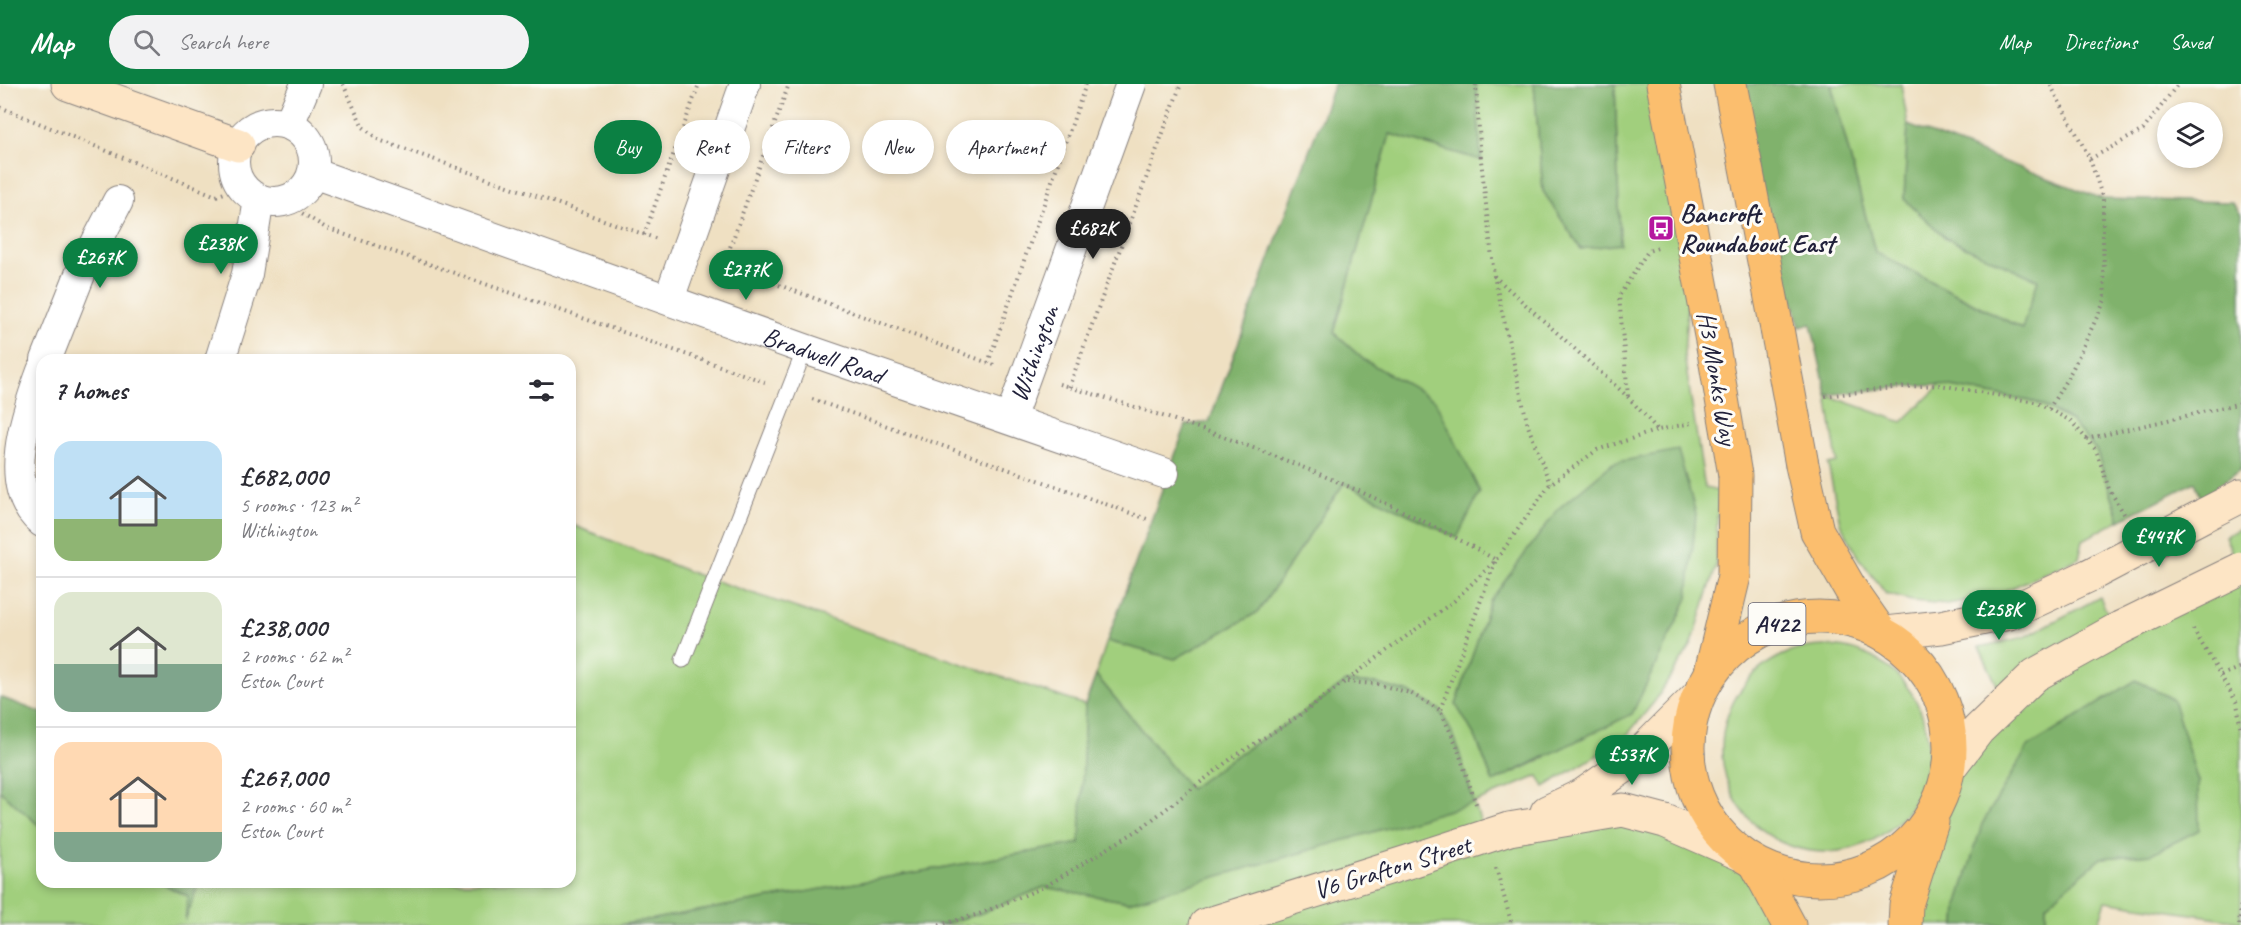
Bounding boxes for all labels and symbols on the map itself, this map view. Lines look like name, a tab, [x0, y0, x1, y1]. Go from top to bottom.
place label: Bancroft Roundabout East	[1680, 197, 1839, 260]
pin: £682K	[1051, 209, 1135, 260]
bus stop icon: Bancroft Roundabout East	[1646, 213, 1676, 243]
pin: £238K	[179, 224, 263, 275]
pin: £267K	[58, 238, 142, 289]
pin: £277K	[704, 250, 788, 301]
street label: Withington	[1002, 299, 1067, 406]
street label: H3 Monks Way	[1690, 309, 1746, 449]
street label: Bradwell Road	[758, 319, 892, 393]
pin: £447K	[2117, 517, 2201, 568]
pin: £258K	[1957, 590, 2041, 641]
road number: A422	[1748, 603, 1806, 645]
pin: £537K	[1590, 735, 1674, 786]
street label: V6 Grafton Street	[1310, 827, 1477, 907]

